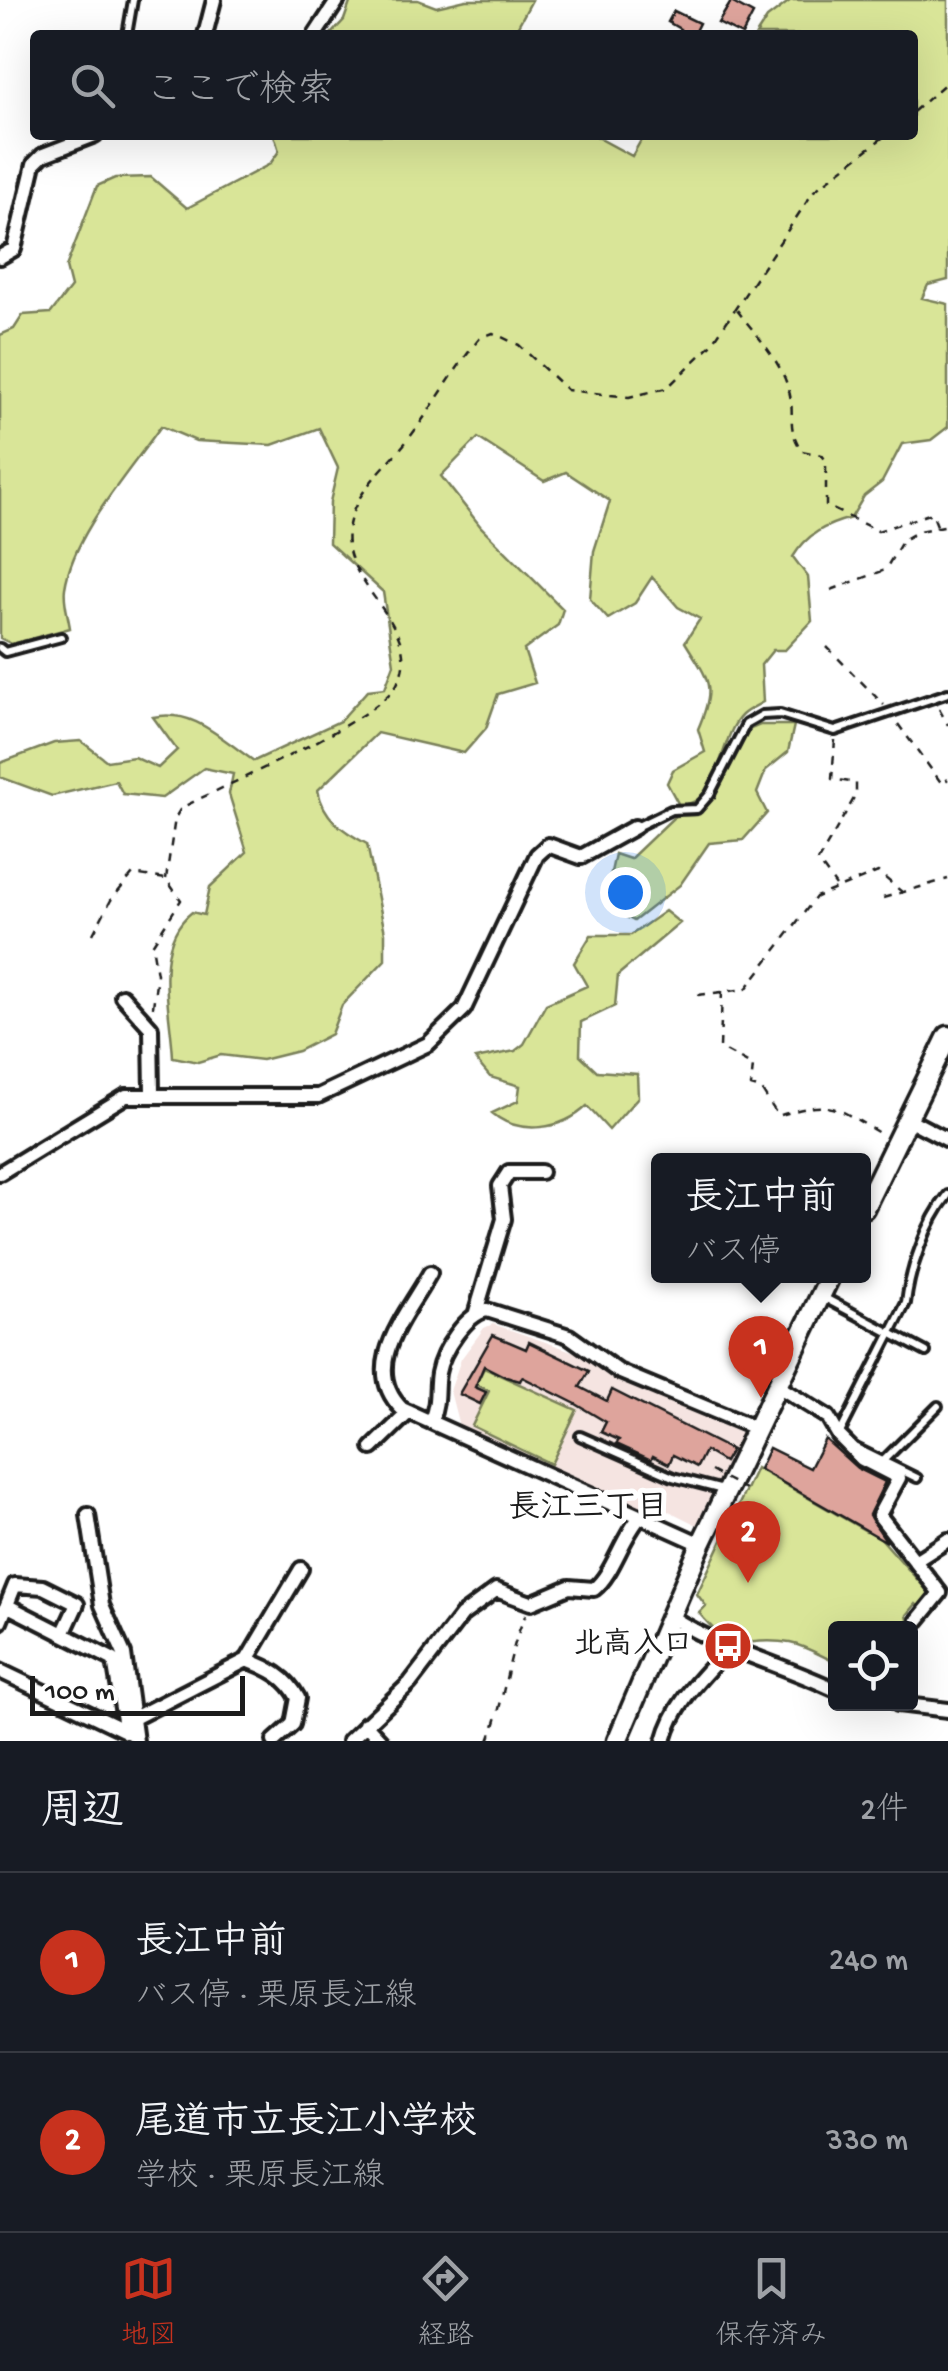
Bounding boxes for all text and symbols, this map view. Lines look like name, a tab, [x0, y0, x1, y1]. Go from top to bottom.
search box	[30, 30, 918, 140]
icon: search	[65, 58, 120, 113]
text: ここで検索	[145, 71, 335, 115]
your location	[600, 867, 651, 918]
popup	[651, 1153, 871, 1283]
text: 長江中前	[685, 1179, 837, 1223]
text: バス停	[685, 1235, 781, 1273]
pin: 1	[728, 1316, 794, 1398]
district label: 長江三丁目	[508, 1491, 668, 1529]
pin: 2	[716, 1500, 780, 1583]
bus stop icon: 北高入口	[702, 1620, 754, 1672]
map controls	[828, 1621, 918, 1711]
button: locate	[828, 1621, 918, 1711]
place label: 北高入口	[573, 1627, 693, 1664]
scale bar	[30, 1671, 245, 1716]
text: 100 m	[45, 1677, 115, 1710]
text: 周辺	[40, 1790, 124, 1839]
text: 2件	[860, 1793, 908, 1831]
text: 長江中前	[135, 1923, 287, 1967]
text: 1	[66, 1943, 79, 1981]
text: 240 m	[829, 1943, 908, 1981]
text: バス停 · 栗原長江線	[135, 1979, 416, 2017]
text: 尾道市立長江小学校	[135, 2103, 477, 2147]
text: 2	[65, 2123, 80, 2161]
text: 330 m	[826, 2123, 908, 2161]
text: 学校 · 栗原長江線	[135, 2159, 384, 2197]
tab: 地図	[121, 2251, 177, 2354]
tab: 経路	[418, 2251, 474, 2354]
tab: 保存済み	[715, 2251, 827, 2354]

